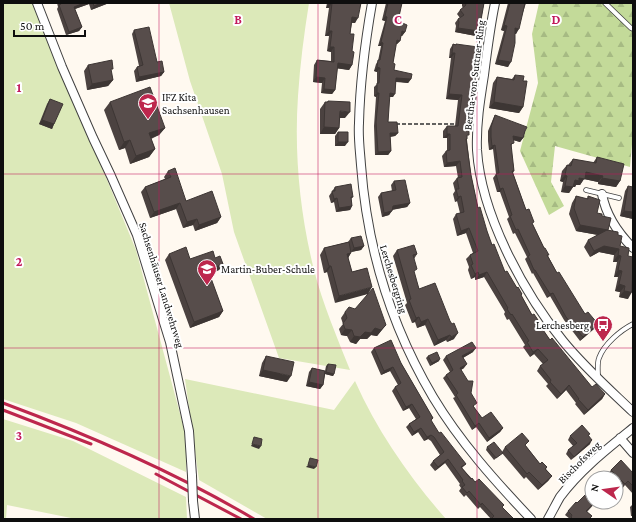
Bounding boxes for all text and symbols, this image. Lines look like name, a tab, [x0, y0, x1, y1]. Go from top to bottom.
scale bar	[14, 12, 85, 38]
text: B	[234, 12, 242, 27]
text: C	[394, 12, 402, 27]
text: D	[552, 12, 561, 27]
text: 50 m	[20, 19, 45, 33]
street label: Bertha-von-Suttner-Ring	[461, 19, 488, 131]
text: 1	[17, 80, 22, 95]
place label: IFZ Kita Sachsenhausen	[162, 91, 230, 116]
school or university icon: IFZ Kita Sachsenhausen	[137, 92, 159, 120]
street label: Sachsenhäuser Landwehrweg	[136, 221, 187, 350]
street label: Lerchesbergring	[377, 243, 410, 316]
text: 2	[16, 254, 23, 269]
school or university icon: Martin-Buber-Schule	[196, 258, 218, 286]
place label: Martin-Buber-Schule	[221, 263, 315, 275]
bus stop icon: Lerchesberg	[592, 314, 614, 342]
place label: Lerchesberg	[536, 319, 590, 332]
text: 3	[16, 428, 22, 443]
street label: Bischofsweg	[555, 438, 604, 486]
north arrow	[584, 470, 624, 510]
text: N	[588, 482, 601, 493]

